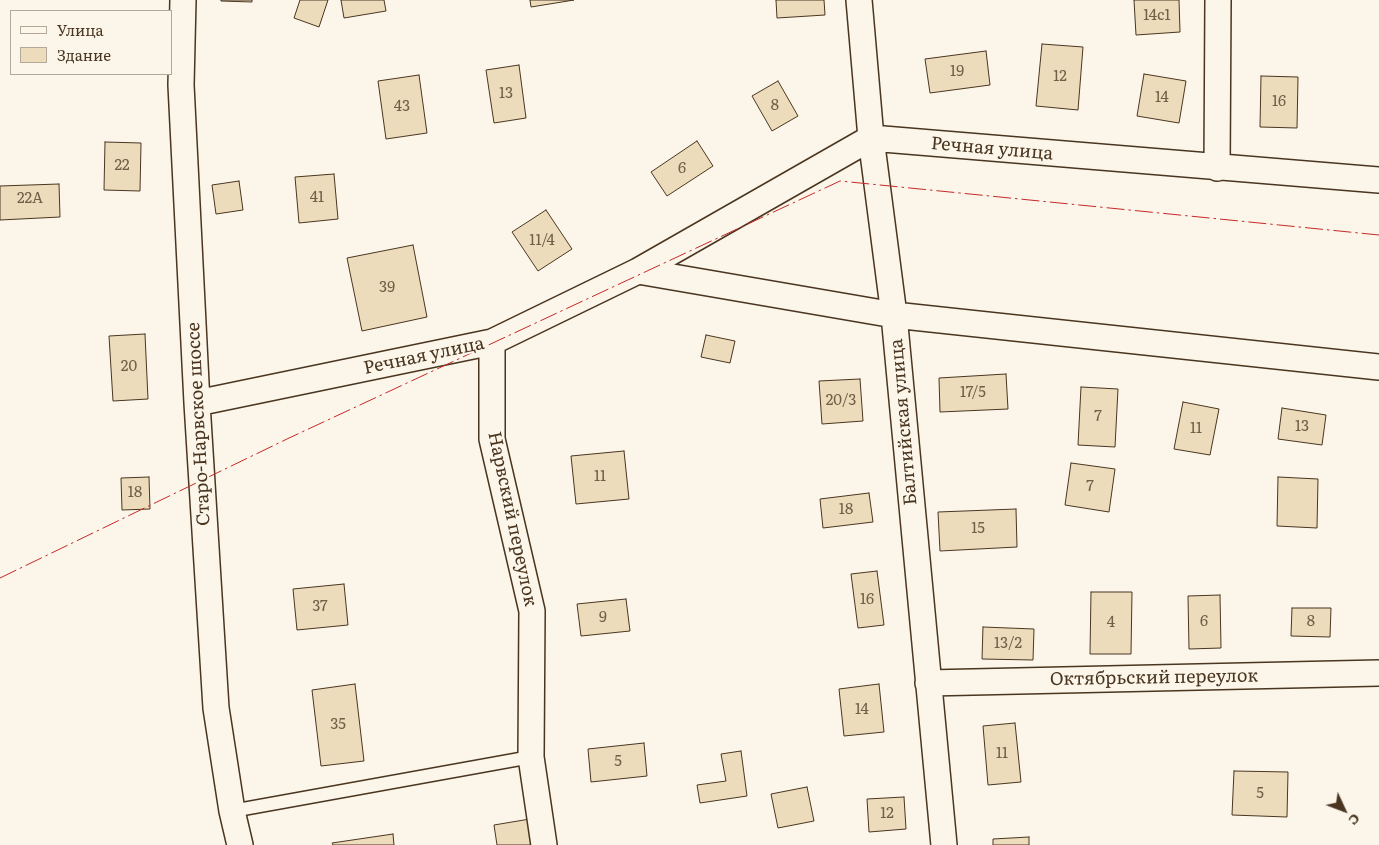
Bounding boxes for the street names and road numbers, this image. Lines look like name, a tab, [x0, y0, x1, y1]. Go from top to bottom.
street label: Речная улица	[930, 133, 1054, 165]
street label: Старо-Нарвское шоссе	[183, 322, 215, 526]
street label: Речная улица	[362, 333, 486, 379]
street label: Балтийская улица	[886, 338, 922, 506]
street label: Нарвский переулок	[483, 430, 541, 608]
street label: Октябрьский переулок	[1050, 665, 1258, 691]

